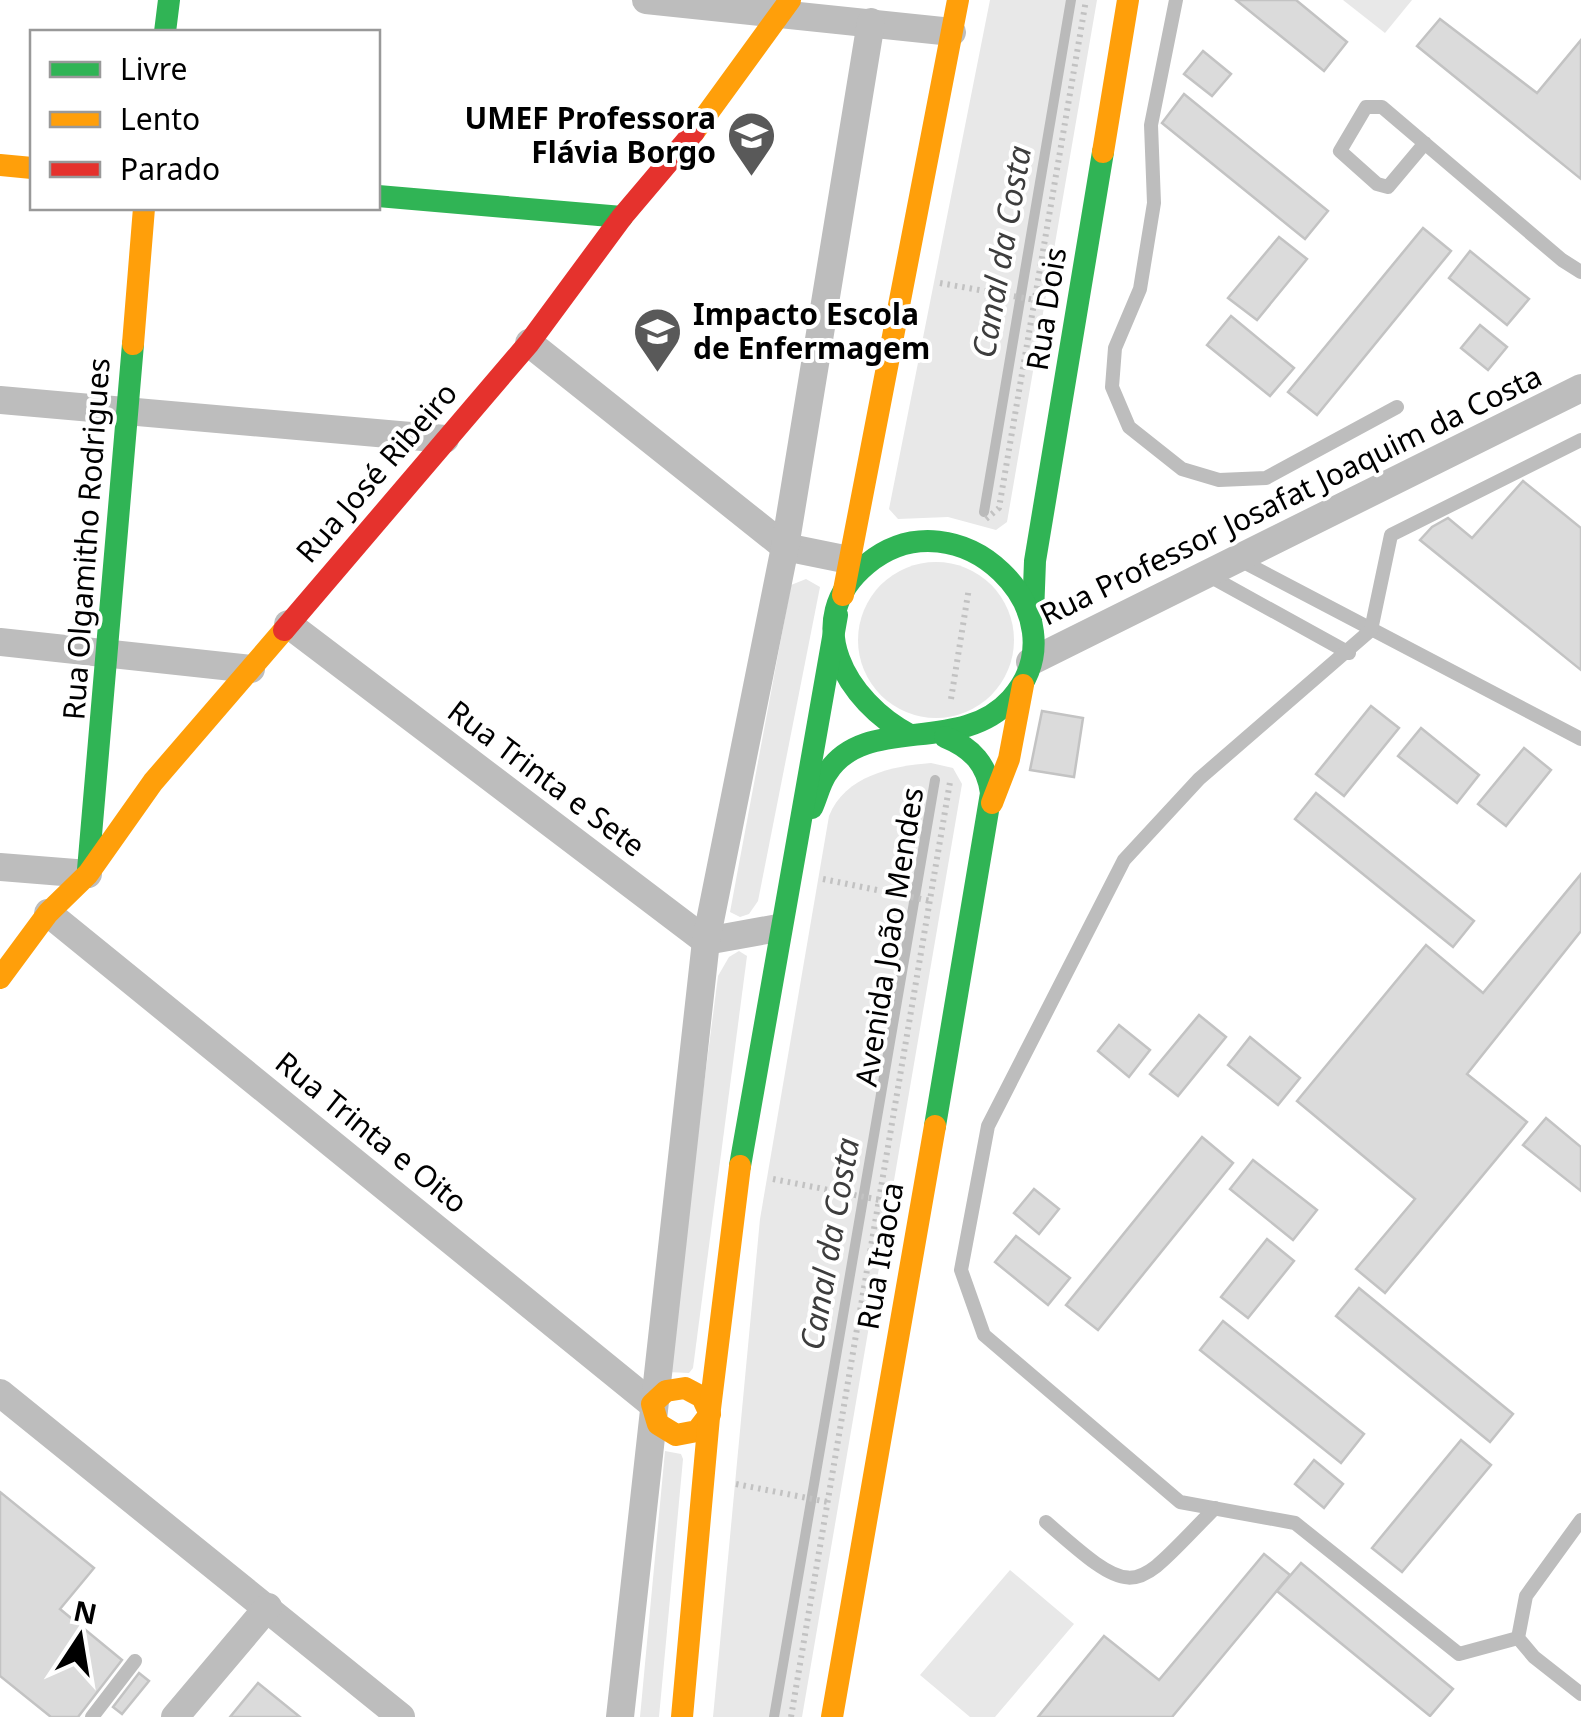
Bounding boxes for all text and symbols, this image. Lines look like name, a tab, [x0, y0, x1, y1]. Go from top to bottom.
legend	[30, 30, 380, 210]
text: Livre	[120, 48, 187, 89]
place label: UMEF Professora Flávia Borgo	[465, 97, 716, 172]
text: Lento	[120, 98, 200, 139]
school or university icon: UMEF Professora Flávia Borgo	[725, 110, 777, 178]
water label: Canal da Costa	[961, 142, 1040, 361]
text: Parado	[120, 148, 220, 189]
street label: Rua Dois	[1016, 244, 1075, 373]
place label: Impacto Escola de Enfermagem	[693, 293, 930, 368]
school or university icon: Impacto Escola de Enfermagem	[632, 306, 684, 374]
street label: Rua Professor Josafat Joaquim da Costa	[1033, 355, 1548, 634]
street label: Rua Olgamitho Rodrigues	[52, 356, 119, 721]
street label: Rua José Ribeiro	[286, 373, 466, 571]
street label: Rua Trinta e Sete	[440, 690, 654, 865]
street label: Avenida João Mendes	[845, 784, 932, 1089]
street label: Rua Trinta e Oito	[267, 1042, 477, 1222]
water label: Canal da Costa	[789, 1134, 868, 1353]
street label: Rua Itaoca	[846, 1179, 913, 1333]
north arrow	[30, 1587, 130, 1687]
text: N	[70, 1591, 100, 1633]

